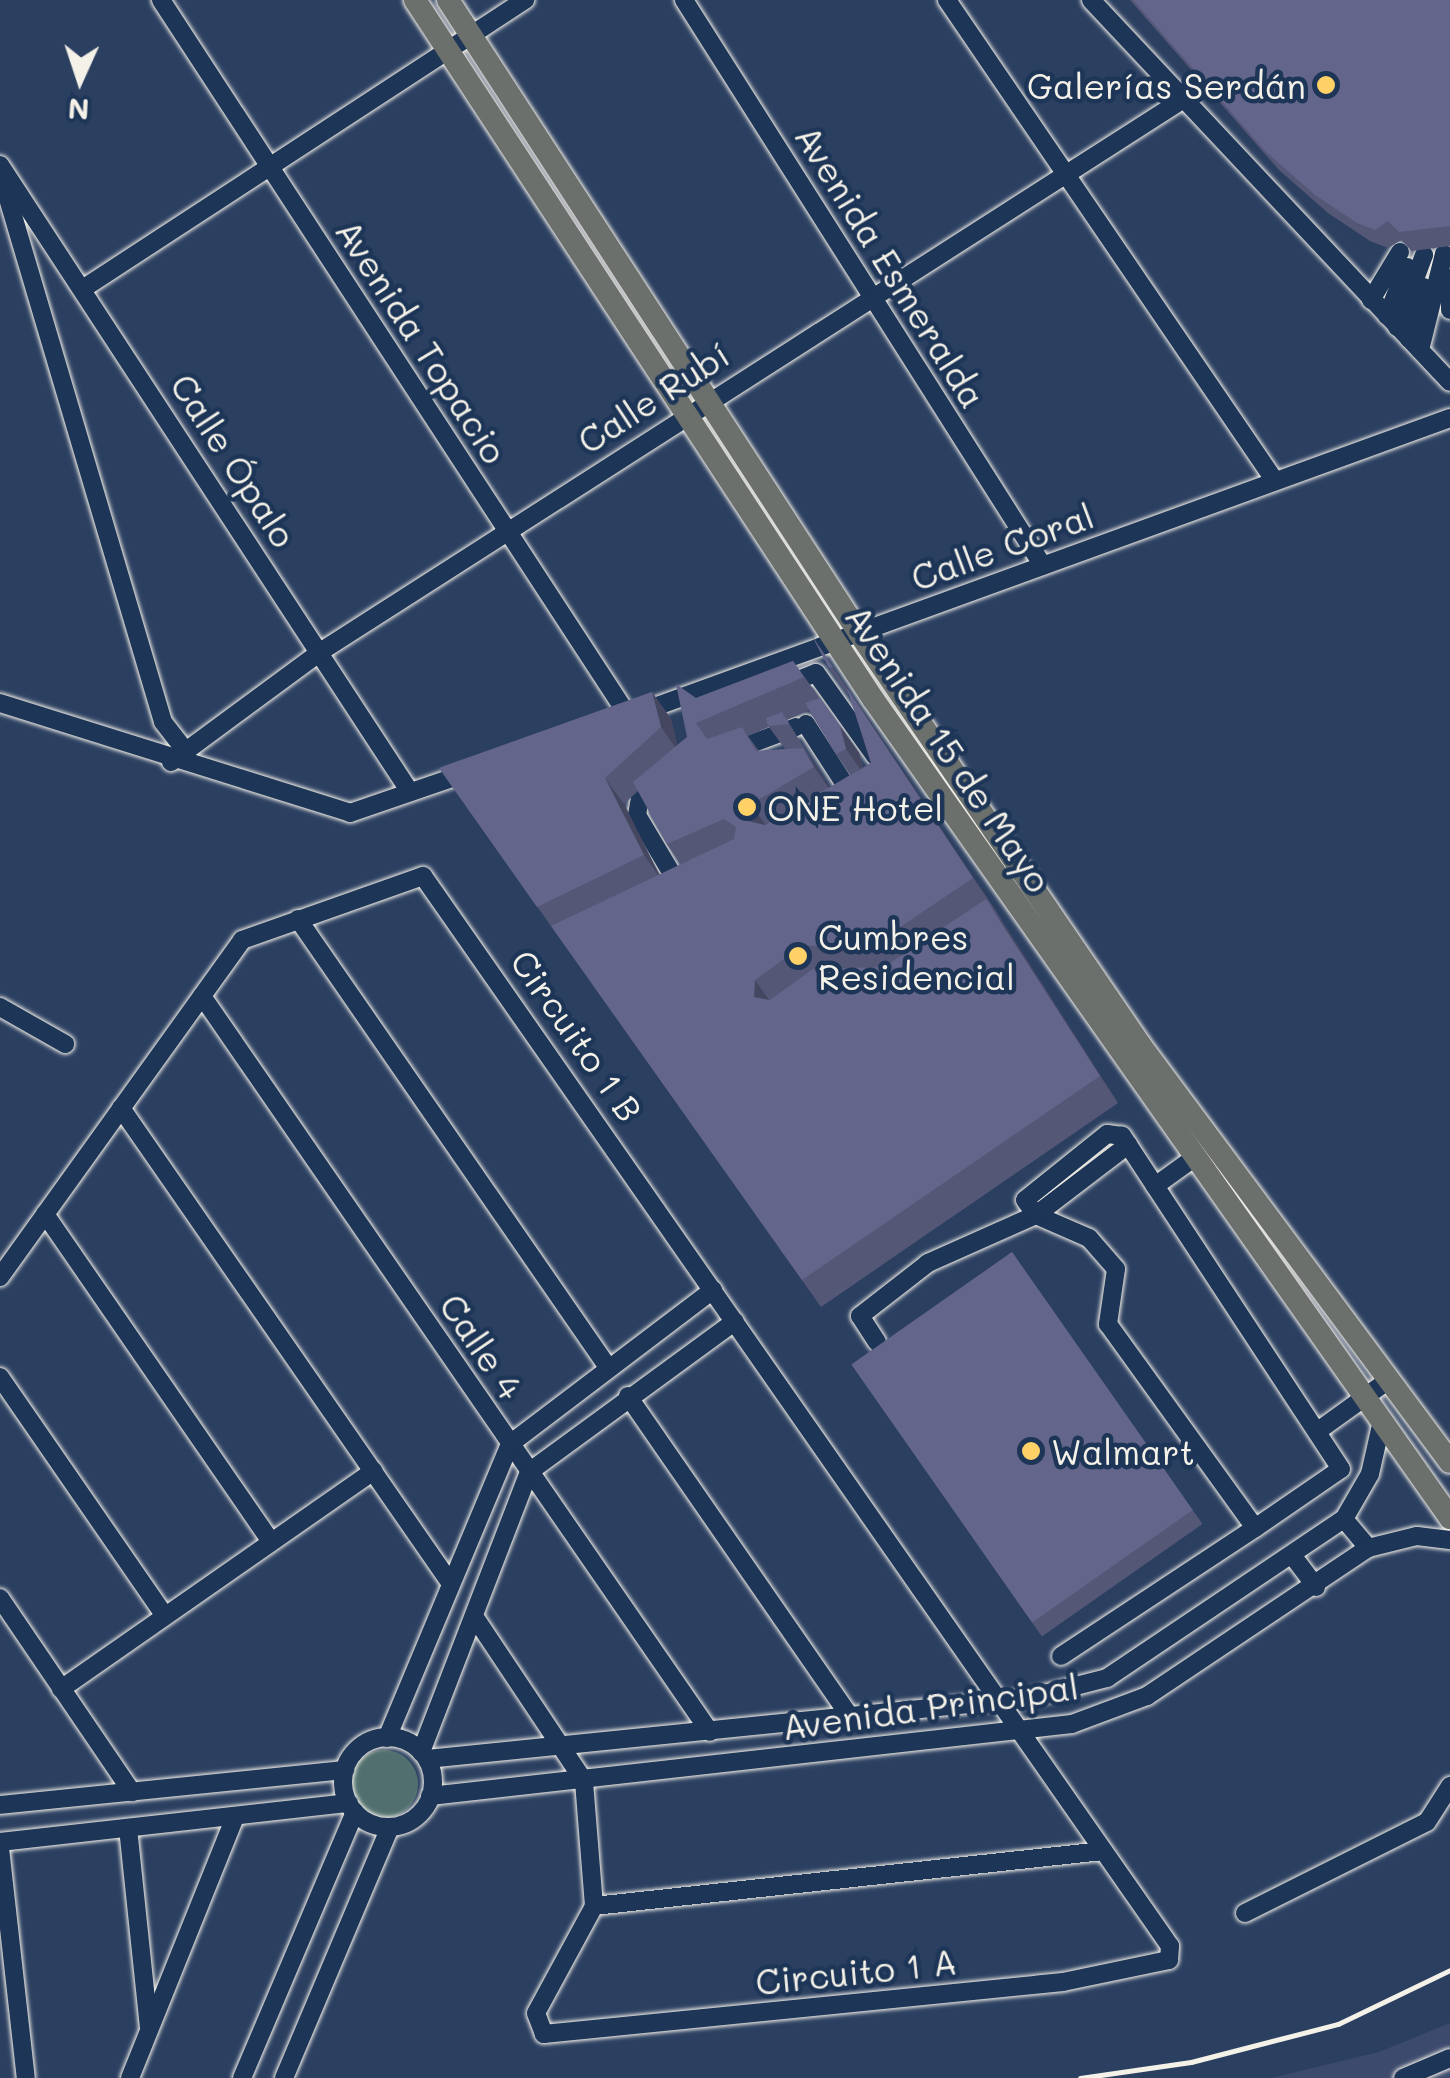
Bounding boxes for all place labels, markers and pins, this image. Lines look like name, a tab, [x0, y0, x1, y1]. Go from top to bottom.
place label: Galerías Serdán	[1027, 64, 1306, 106]
marker: Galerías Serdán	[1315, 74, 1337, 96]
place label: ONE Hotel	[767, 786, 943, 828]
marker: ONE Hotel	[736, 796, 758, 818]
place label: Cumbres Residencial	[818, 915, 1015, 997]
marker: Cumbres Residencial	[787, 945, 809, 967]
place label: Walmart	[1051, 1430, 1195, 1472]
marker: Walmart	[1020, 1440, 1042, 1462]

